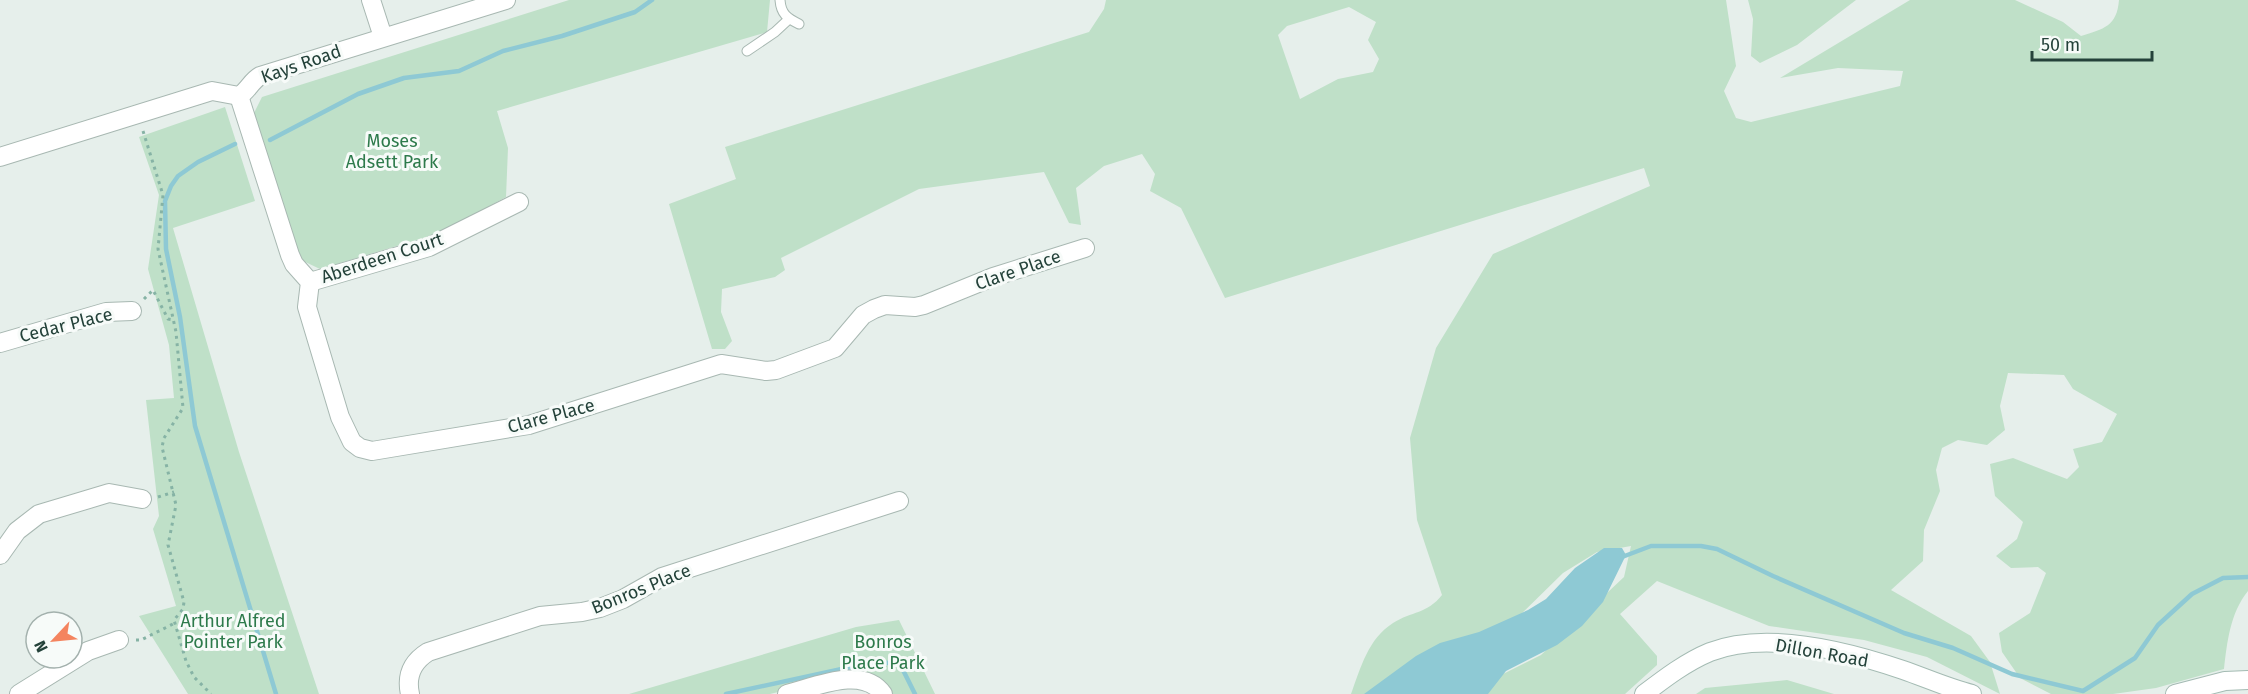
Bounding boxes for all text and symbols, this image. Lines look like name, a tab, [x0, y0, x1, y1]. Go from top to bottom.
scale bar	[2032, 24, 2152, 62]
text: 50 m	[2041, 34, 2080, 56]
street label: Kays Road	[258, 40, 344, 88]
park label: Moses Adsett Park	[346, 130, 439, 173]
street label: Aberdeen Court	[318, 228, 446, 288]
street label: Clare Place	[972, 245, 1064, 295]
street label: Cedar Place	[17, 303, 115, 347]
street label: Clare Place	[505, 394, 597, 438]
street label: Bonros Place	[588, 559, 694, 619]
north arrow	[24, 610, 84, 670]
park label: Arthur Alfred Pointer Park	[180, 610, 286, 653]
park label: Bonros Place Park	[841, 631, 926, 674]
street label: Dillon Road	[1774, 634, 1870, 672]
text: N	[30, 637, 52, 655]

